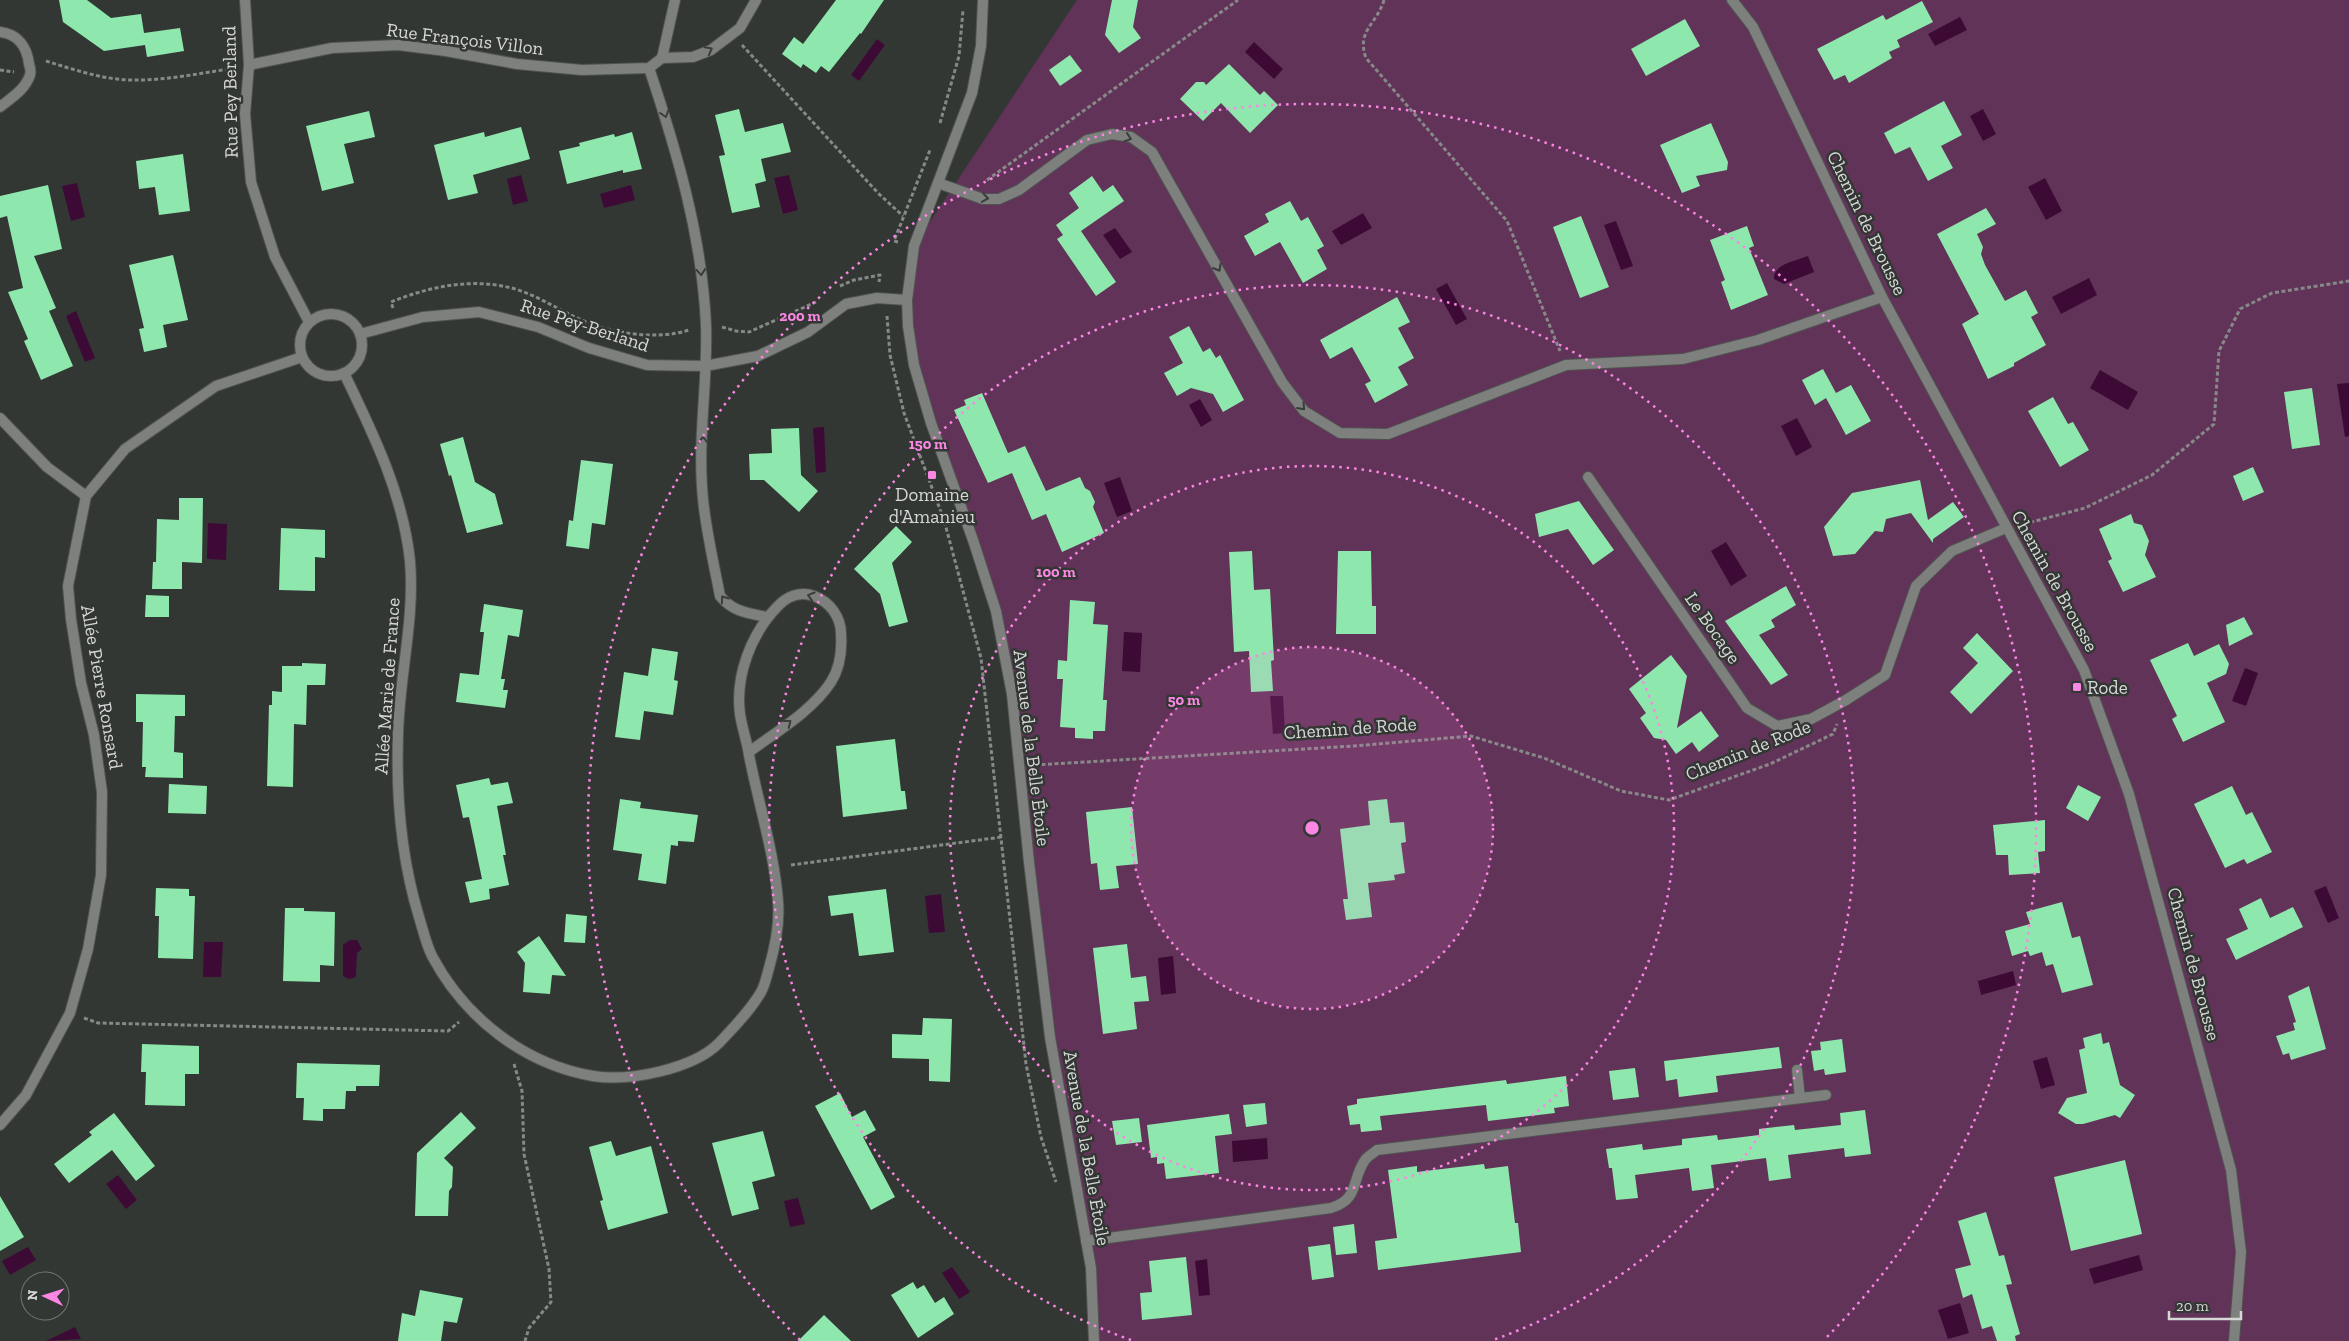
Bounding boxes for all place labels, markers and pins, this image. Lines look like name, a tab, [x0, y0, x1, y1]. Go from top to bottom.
marker: Domaine d'Amanieu	[926, 469, 938, 481]
place label: Domaine d'Amanieu	[889, 483, 976, 528]
place label: Rode	[2087, 676, 2128, 699]
marker: Rode	[2071, 681, 2083, 693]
centre of rings	[1303, 819, 1321, 837]

